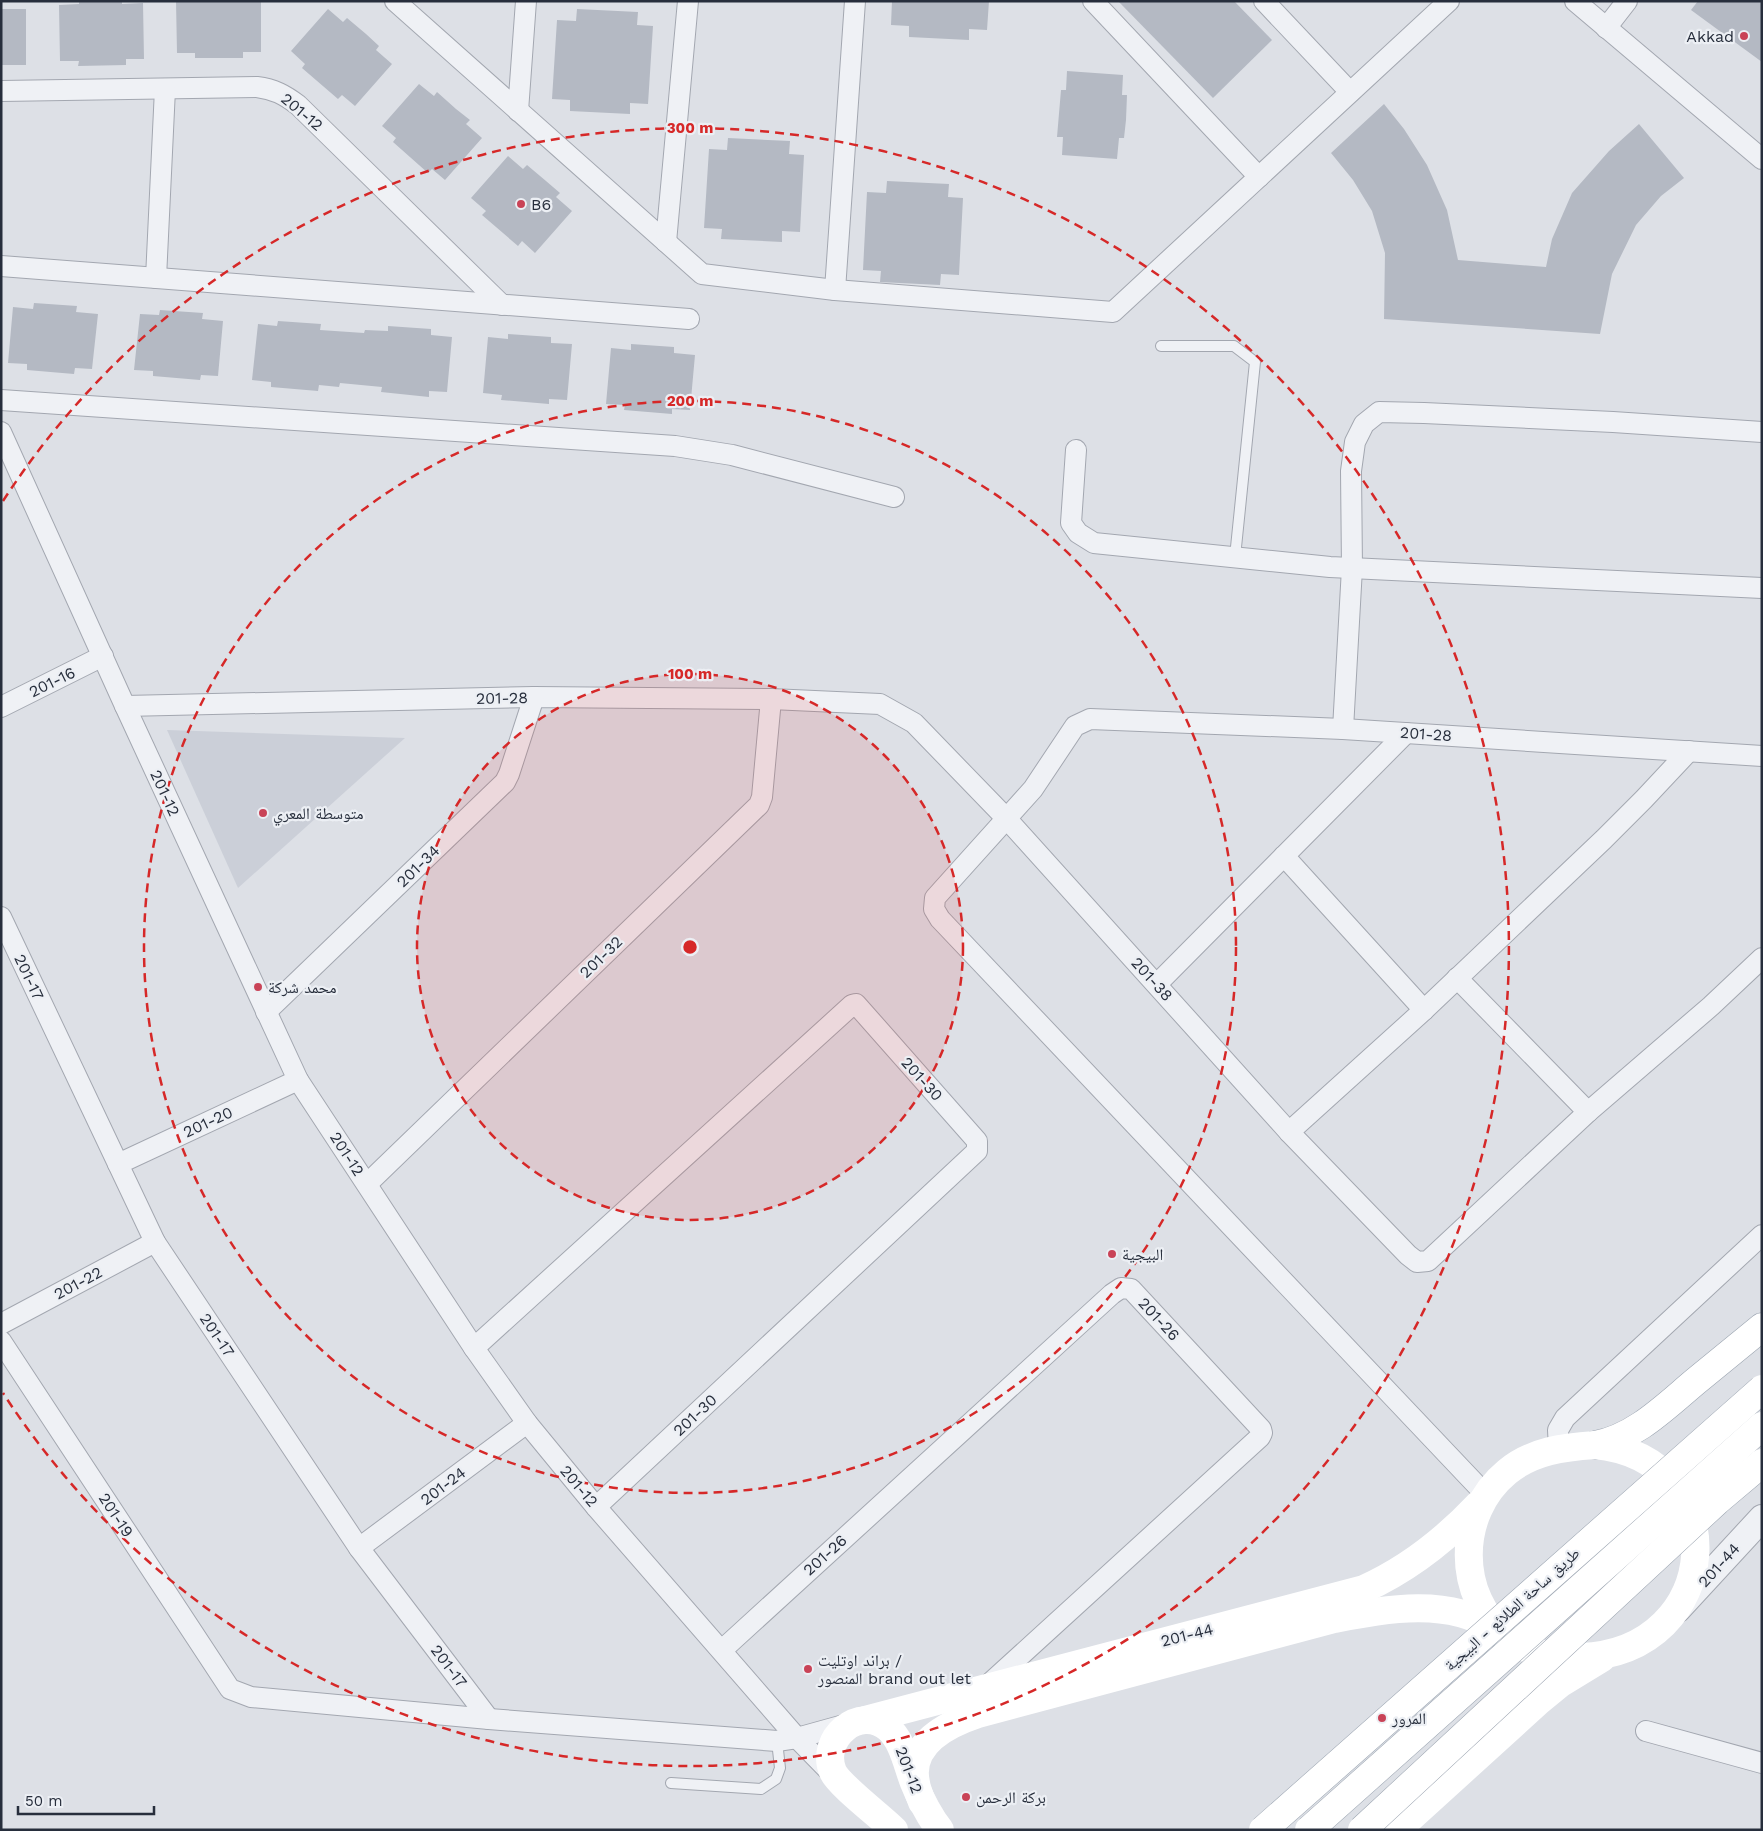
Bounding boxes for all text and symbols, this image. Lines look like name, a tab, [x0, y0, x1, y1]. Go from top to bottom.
place label: Akkad	[1686, 27, 1734, 46]
marker: Akkad	[1738, 30, 1750, 42]
street label: 201-12	[277, 89, 327, 135]
text: 300 m	[667, 119, 713, 137]
place label: B6	[531, 195, 551, 214]
marker: B6	[515, 198, 527, 210]
text: 200 m	[667, 392, 713, 410]
street label: 201-16	[26, 663, 78, 701]
text: 100 m	[668, 665, 712, 683]
street label: 201-28	[476, 688, 528, 708]
street label: 201-28	[1399, 723, 1453, 745]
street label: 201-12	[146, 767, 184, 819]
place label: متوسطة المعري	[273, 804, 364, 826]
marker: متوسطة المعري	[257, 807, 269, 819]
street label: 201-34	[392, 841, 444, 891]
street label: 201-32	[576, 932, 626, 982]
centre of rings	[681, 938, 699, 956]
street label: 201-17	[10, 951, 48, 1003]
street label: 201-38	[1127, 953, 1177, 1005]
place label: محمد شركة	[268, 978, 336, 997]
marker: محمد شركة	[252, 981, 264, 993]
street label: 201-30	[897, 1053, 947, 1105]
street label: 201-20	[180, 1102, 236, 1142]
street label: 201-12	[326, 1128, 368, 1180]
place label: البيجية	[1122, 1245, 1163, 1264]
marker: البيجية	[1106, 1248, 1118, 1260]
street label: 201-22	[51, 1262, 105, 1304]
street label: 201-26	[1134, 1293, 1184, 1345]
street label: 201-17	[196, 1310, 238, 1360]
street label: 201-30	[669, 1390, 721, 1440]
street label: 201-12	[556, 1461, 602, 1511]
street label: 201-24	[417, 1463, 470, 1509]
street label: 201-19	[95, 1489, 137, 1541]
street label: 201-26	[799, 1531, 851, 1579]
street label: 201-44	[1694, 1539, 1744, 1591]
street label: طريق ساحة الطلائع - البيجية	[1441, 1543, 1584, 1675]
street label: 201-44	[1159, 1619, 1215, 1651]
street label: 201-17	[427, 1641, 471, 1691]
place label: براند اوتليت / المنصور brand out let	[817, 1651, 971, 1688]
marker: براند اوتليت / المنصور brand out let	[802, 1663, 814, 1675]
place label: المرور	[1391, 1709, 1426, 1728]
marker: المرور	[1376, 1712, 1388, 1724]
street label: 201-12	[891, 1744, 927, 1796]
scale bar	[18, 1784, 154, 1816]
place label: بركة الرحمن	[976, 1788, 1046, 1808]
marker: بركة الرحمن	[960, 1791, 972, 1803]
text: 50 m	[25, 1792, 62, 1810]

